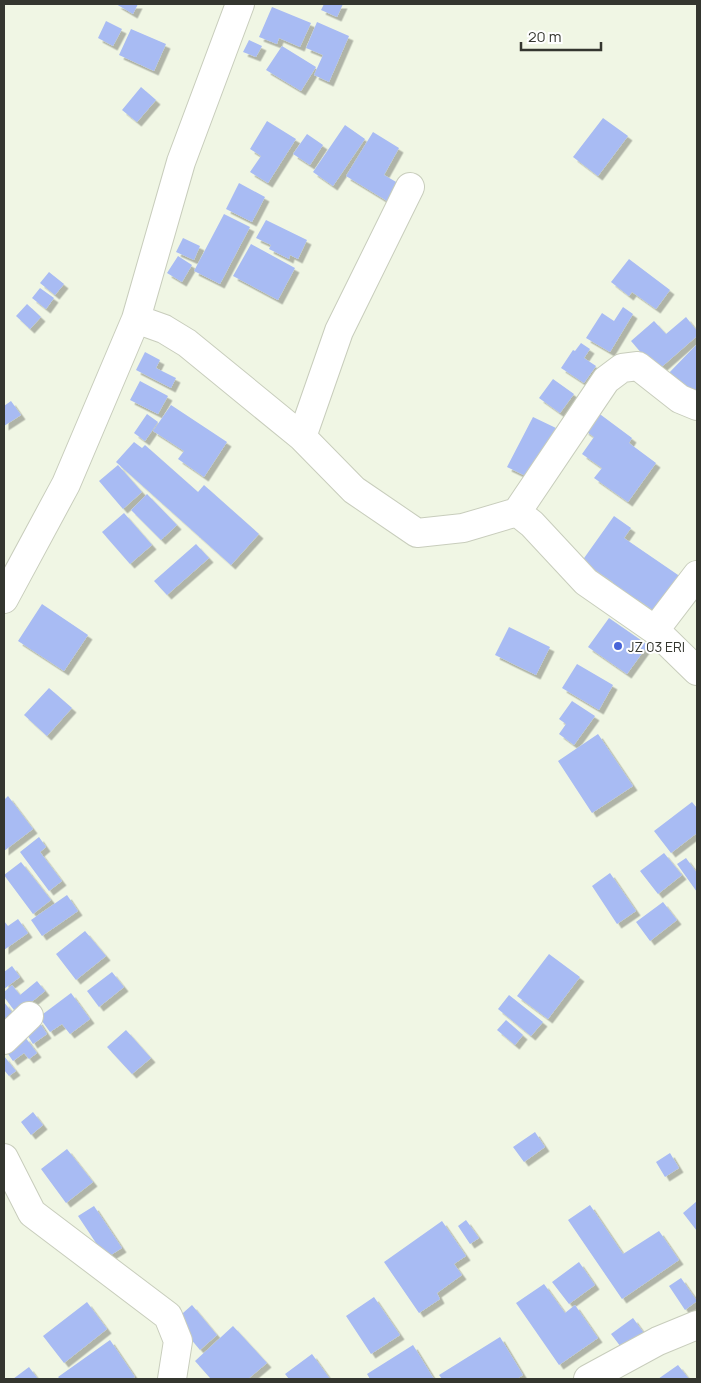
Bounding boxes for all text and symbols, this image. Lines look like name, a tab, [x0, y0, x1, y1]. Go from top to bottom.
scale bar	[521, 20, 601, 52]
text: 20 m	[528, 26, 561, 47]
place label: JZ 03 ERI	[628, 637, 685, 656]
marker: JZ 03 ERI	[612, 640, 624, 652]

